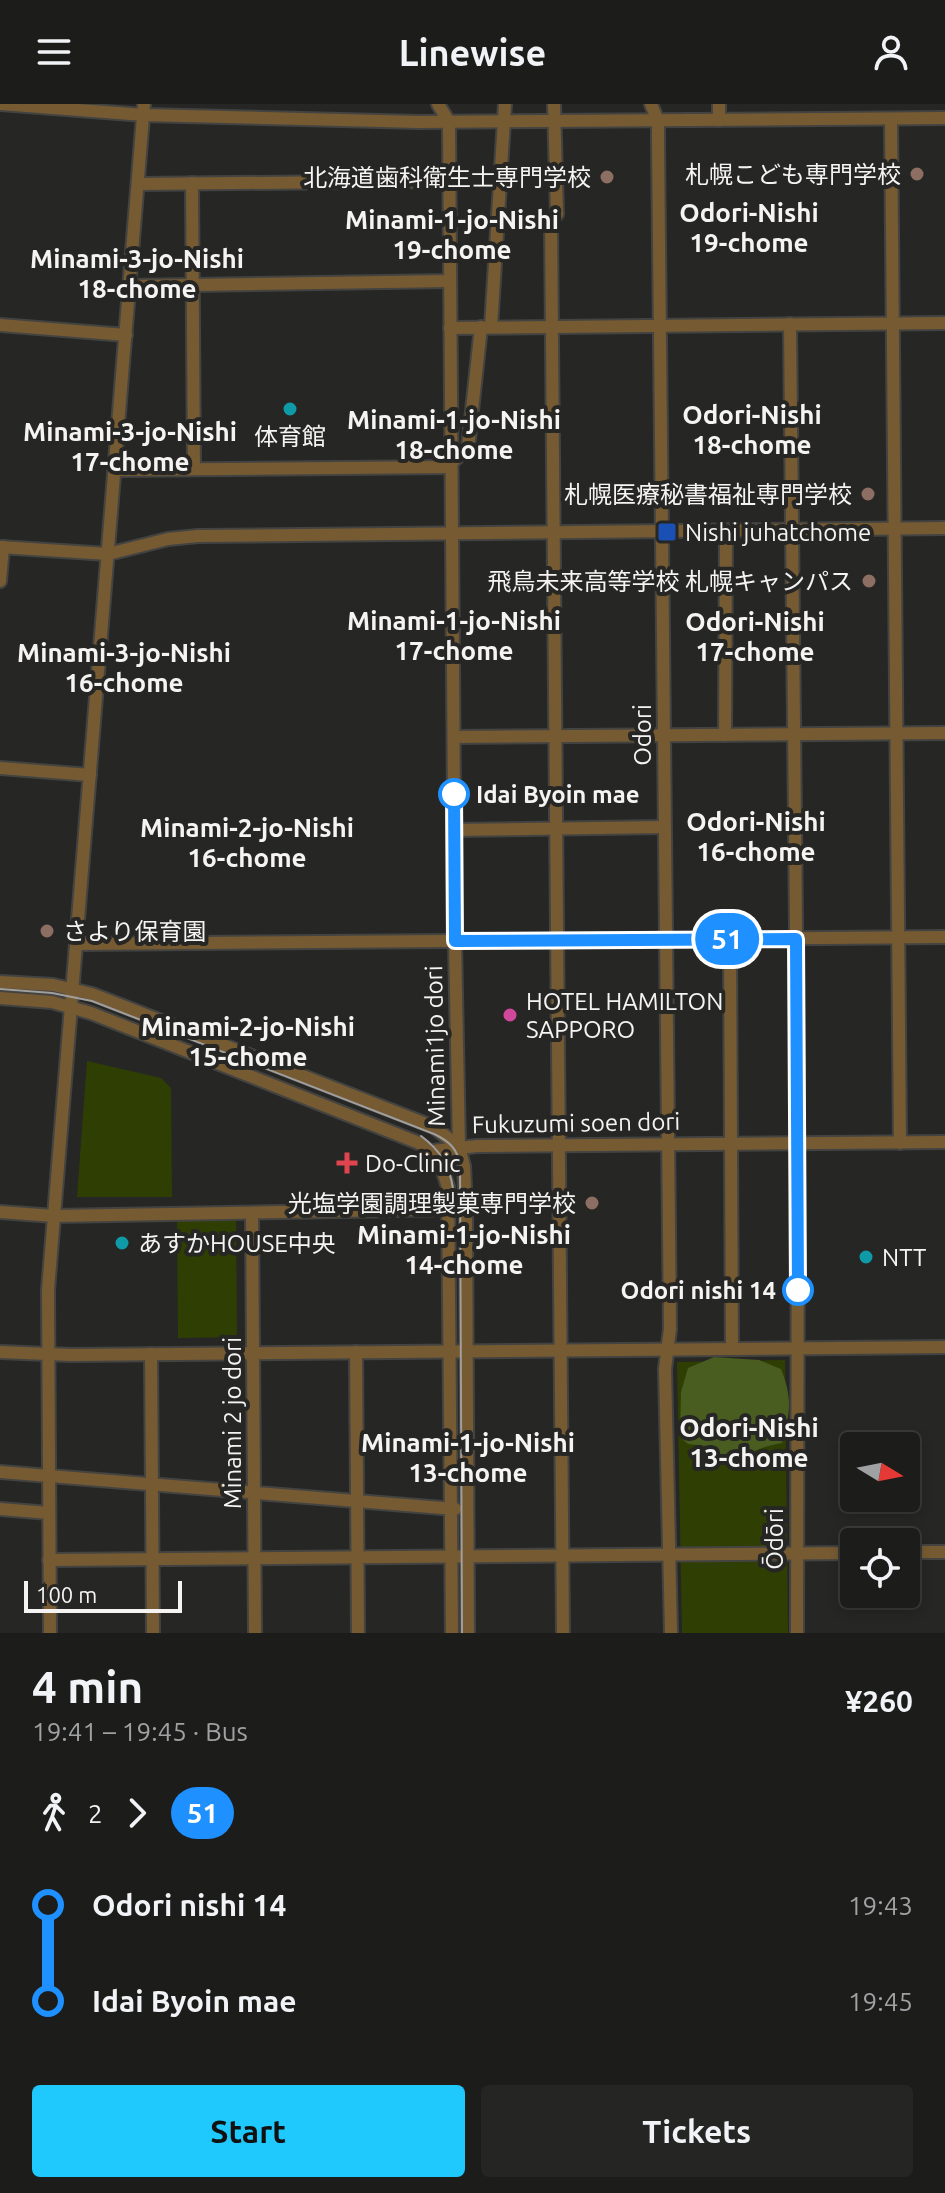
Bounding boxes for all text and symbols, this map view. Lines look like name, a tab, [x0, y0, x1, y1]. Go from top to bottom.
icon: menu	[32, 30, 76, 74]
icon: person	[869, 30, 913, 74]
text: Linewise	[399, 32, 546, 73]
place label: 札幌こども専門学校	[685, 161, 901, 188]
place label: 北海道歯科衛生士専門学校	[303, 164, 591, 191]
marker: 札幌こども専門学校	[908, 165, 926, 183]
marker: 北海道歯科衛生士専門学校	[598, 168, 616, 186]
district label: Odori-Nishi 19-chome	[679, 198, 819, 257]
district label: Minami-1-jo-Nishi 19-chome	[345, 205, 559, 264]
district label: Minami-3-jo-Nishi 18-chome	[30, 244, 244, 303]
marker: 体育館	[281, 400, 299, 418]
district label: Odori-Nishi 18-chome	[682, 400, 822, 459]
district label: Minami-1-jo-Nishi 18-chome	[347, 405, 561, 464]
district label: Minami-3-jo-Nishi 17-chome	[23, 417, 237, 476]
place label: 体育館	[254, 423, 326, 450]
place label: 札幌医療秘書福祉専門学校	[564, 481, 852, 508]
marker: 札幌医療秘書福祉専門学校	[859, 485, 877, 503]
place label: Nishi juhatchome	[685, 519, 871, 546]
marker: Nishi juhatchome	[656, 521, 678, 543]
place label: 飛鳥未来高等学校 札幌キャンパス	[488, 568, 853, 595]
marker: 飛鳥未来高等学校 札幌キャンパス	[860, 572, 878, 590]
district label: Minami-1-jo-Nishi 17-chome	[347, 606, 561, 665]
district label: Odori-Nishi 17-chome	[685, 607, 825, 666]
district label: Minami-3-jo-Nishi 16-chome	[17, 638, 231, 697]
street label: Odori	[629, 704, 656, 766]
marker: Idai Byoin mae	[439, 779, 469, 809]
place label: Idai Byoin mae	[476, 781, 640, 808]
district label: Odori-Nishi 16-chome	[686, 807, 826, 866]
district label: Minami-2-jo-Nishi 16-chome	[140, 813, 354, 872]
line badge: 51	[691, 913, 763, 965]
place label: さより保育園	[63, 918, 207, 945]
marker: さより保育園	[38, 922, 56, 940]
text: 51	[711, 923, 743, 954]
street label: Minami1jo dori	[420, 965, 450, 1127]
place label: HOTEL HAMILTON SAPPORO	[526, 988, 723, 1043]
marker: HOTEL HAMILTON SAPPORO	[501, 1006, 519, 1024]
district label: Minami-2-jo-Nishi 15-chome	[141, 1012, 355, 1071]
street label: Fukuzumi soen dori	[472, 1108, 680, 1138]
place label: Do-Clinic	[365, 1150, 461, 1177]
marker: Do-Clinic	[336, 1152, 358, 1174]
place label: 光塩学園調理製菓専門学校	[288, 1190, 576, 1217]
marker: 光塩学園調理製菓専門学校	[583, 1194, 601, 1212]
district label: Minami-1-jo-Nishi 14-chome	[357, 1220, 571, 1279]
place label: あすかHOUSE中央	[138, 1230, 336, 1257]
marker: あすかHOUSE中央	[113, 1234, 131, 1252]
place label: NTT	[882, 1244, 926, 1271]
marker: NTT	[857, 1248, 875, 1266]
marker: Odori nishi 14	[783, 1275, 813, 1305]
place label: Odori nishi 14	[621, 1277, 776, 1304]
street label: Minami 2 jo dori	[219, 1337, 246, 1509]
district label: Odori-Nishi 13-chome	[679, 1413, 819, 1472]
district label: Minami-1-jo-Nishi 13-chome	[361, 1428, 575, 1487]
north arrow	[840, 1432, 920, 1512]
map controls	[840, 1432, 920, 1608]
street label: Ōdōri	[761, 1508, 788, 1570]
button: locate	[840, 1528, 920, 1608]
scale bar	[24, 1577, 182, 1613]
text: 100 m	[36, 1582, 97, 1607]
text: 4 min	[32, 1662, 143, 1711]
text: ¥260	[845, 1684, 913, 1718]
text: 19:41 – 19:45 · Bus	[32, 1717, 248, 1746]
icon: walk	[32, 1791, 76, 1835]
icon: forward	[115, 1791, 159, 1835]
text: 51	[187, 1797, 218, 1828]
text: 2	[88, 1799, 103, 1828]
text: Odori nishi 14	[92, 1888, 286, 1922]
text: 19:43	[848, 1891, 913, 1920]
text: Idai Byoin mae	[92, 1984, 297, 2018]
text: 19:45	[848, 1987, 913, 2016]
button: Start	[32, 2085, 465, 2177]
button: Tickets	[481, 2085, 913, 2177]

